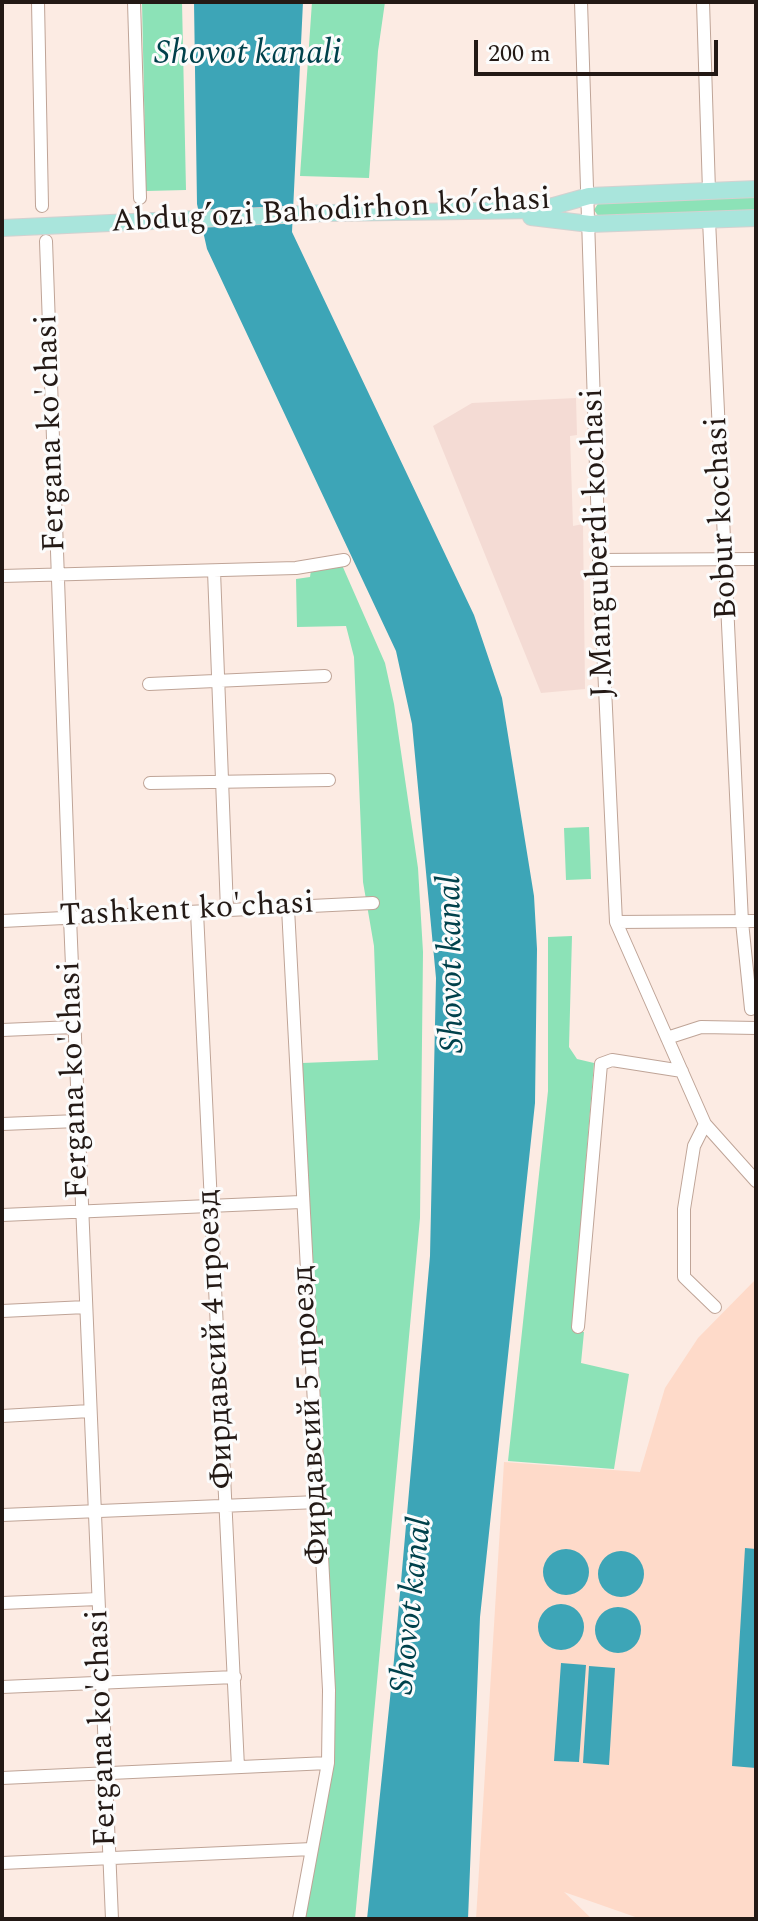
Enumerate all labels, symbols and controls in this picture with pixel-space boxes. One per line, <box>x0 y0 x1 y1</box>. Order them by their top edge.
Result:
scale bar <box>478 24 722 74</box>
water label: Shovot kanali <box>154 36 342 76</box>
text: 200 m <box>488 36 551 72</box>
street label: Abdug’ozi Bahodirhon ko’chasi <box>110 182 552 244</box>
street label: Fergana ko'chasi <box>30 314 76 552</box>
street label: J.Manguberdi kochasi <box>575 388 625 698</box>
street label: Bobur kochasi <box>700 416 748 620</box>
water label: Shovot kanal <box>432 875 476 1053</box>
street label: Tashkent ko'chasi <box>59 886 315 938</box>
street label: Fergana ko'chasi <box>53 961 99 1199</box>
street label: Фирдавсий 4 проезд <box>191 1188 245 1490</box>
street label: Фирдавсий 5 проезд <box>286 1264 340 1566</box>
water label: Shovot kanal <box>384 1516 444 1696</box>
street label: Fergana ko'chasi <box>81 1609 127 1847</box>

